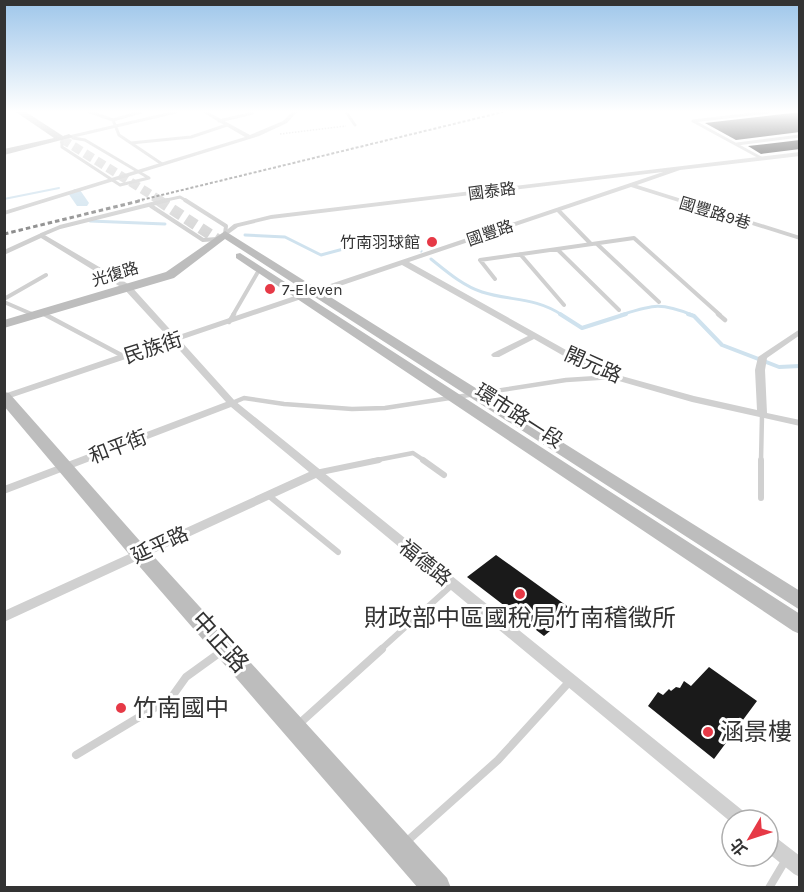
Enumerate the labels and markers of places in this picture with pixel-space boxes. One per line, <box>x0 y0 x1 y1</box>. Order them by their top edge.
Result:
place label: 竹南羽球館 <box>340 233 420 252</box>
marker: 竹南羽球館 <box>425 235 439 249</box>
place label: 7-Eleven <box>282 280 343 299</box>
marker: 7-Eleven <box>263 282 277 296</box>
marker: 財政部中區國稅局竹南稽徵所 <box>513 587 527 601</box>
place label: 財政部中區國稅局竹南稽徵所 <box>364 604 676 632</box>
place label: 竹南國中 <box>133 694 229 722</box>
marker: 竹南國中 <box>114 701 128 715</box>
place label: 涵景樓 <box>720 718 792 746</box>
marker: 涵景樓 <box>701 725 715 739</box>

